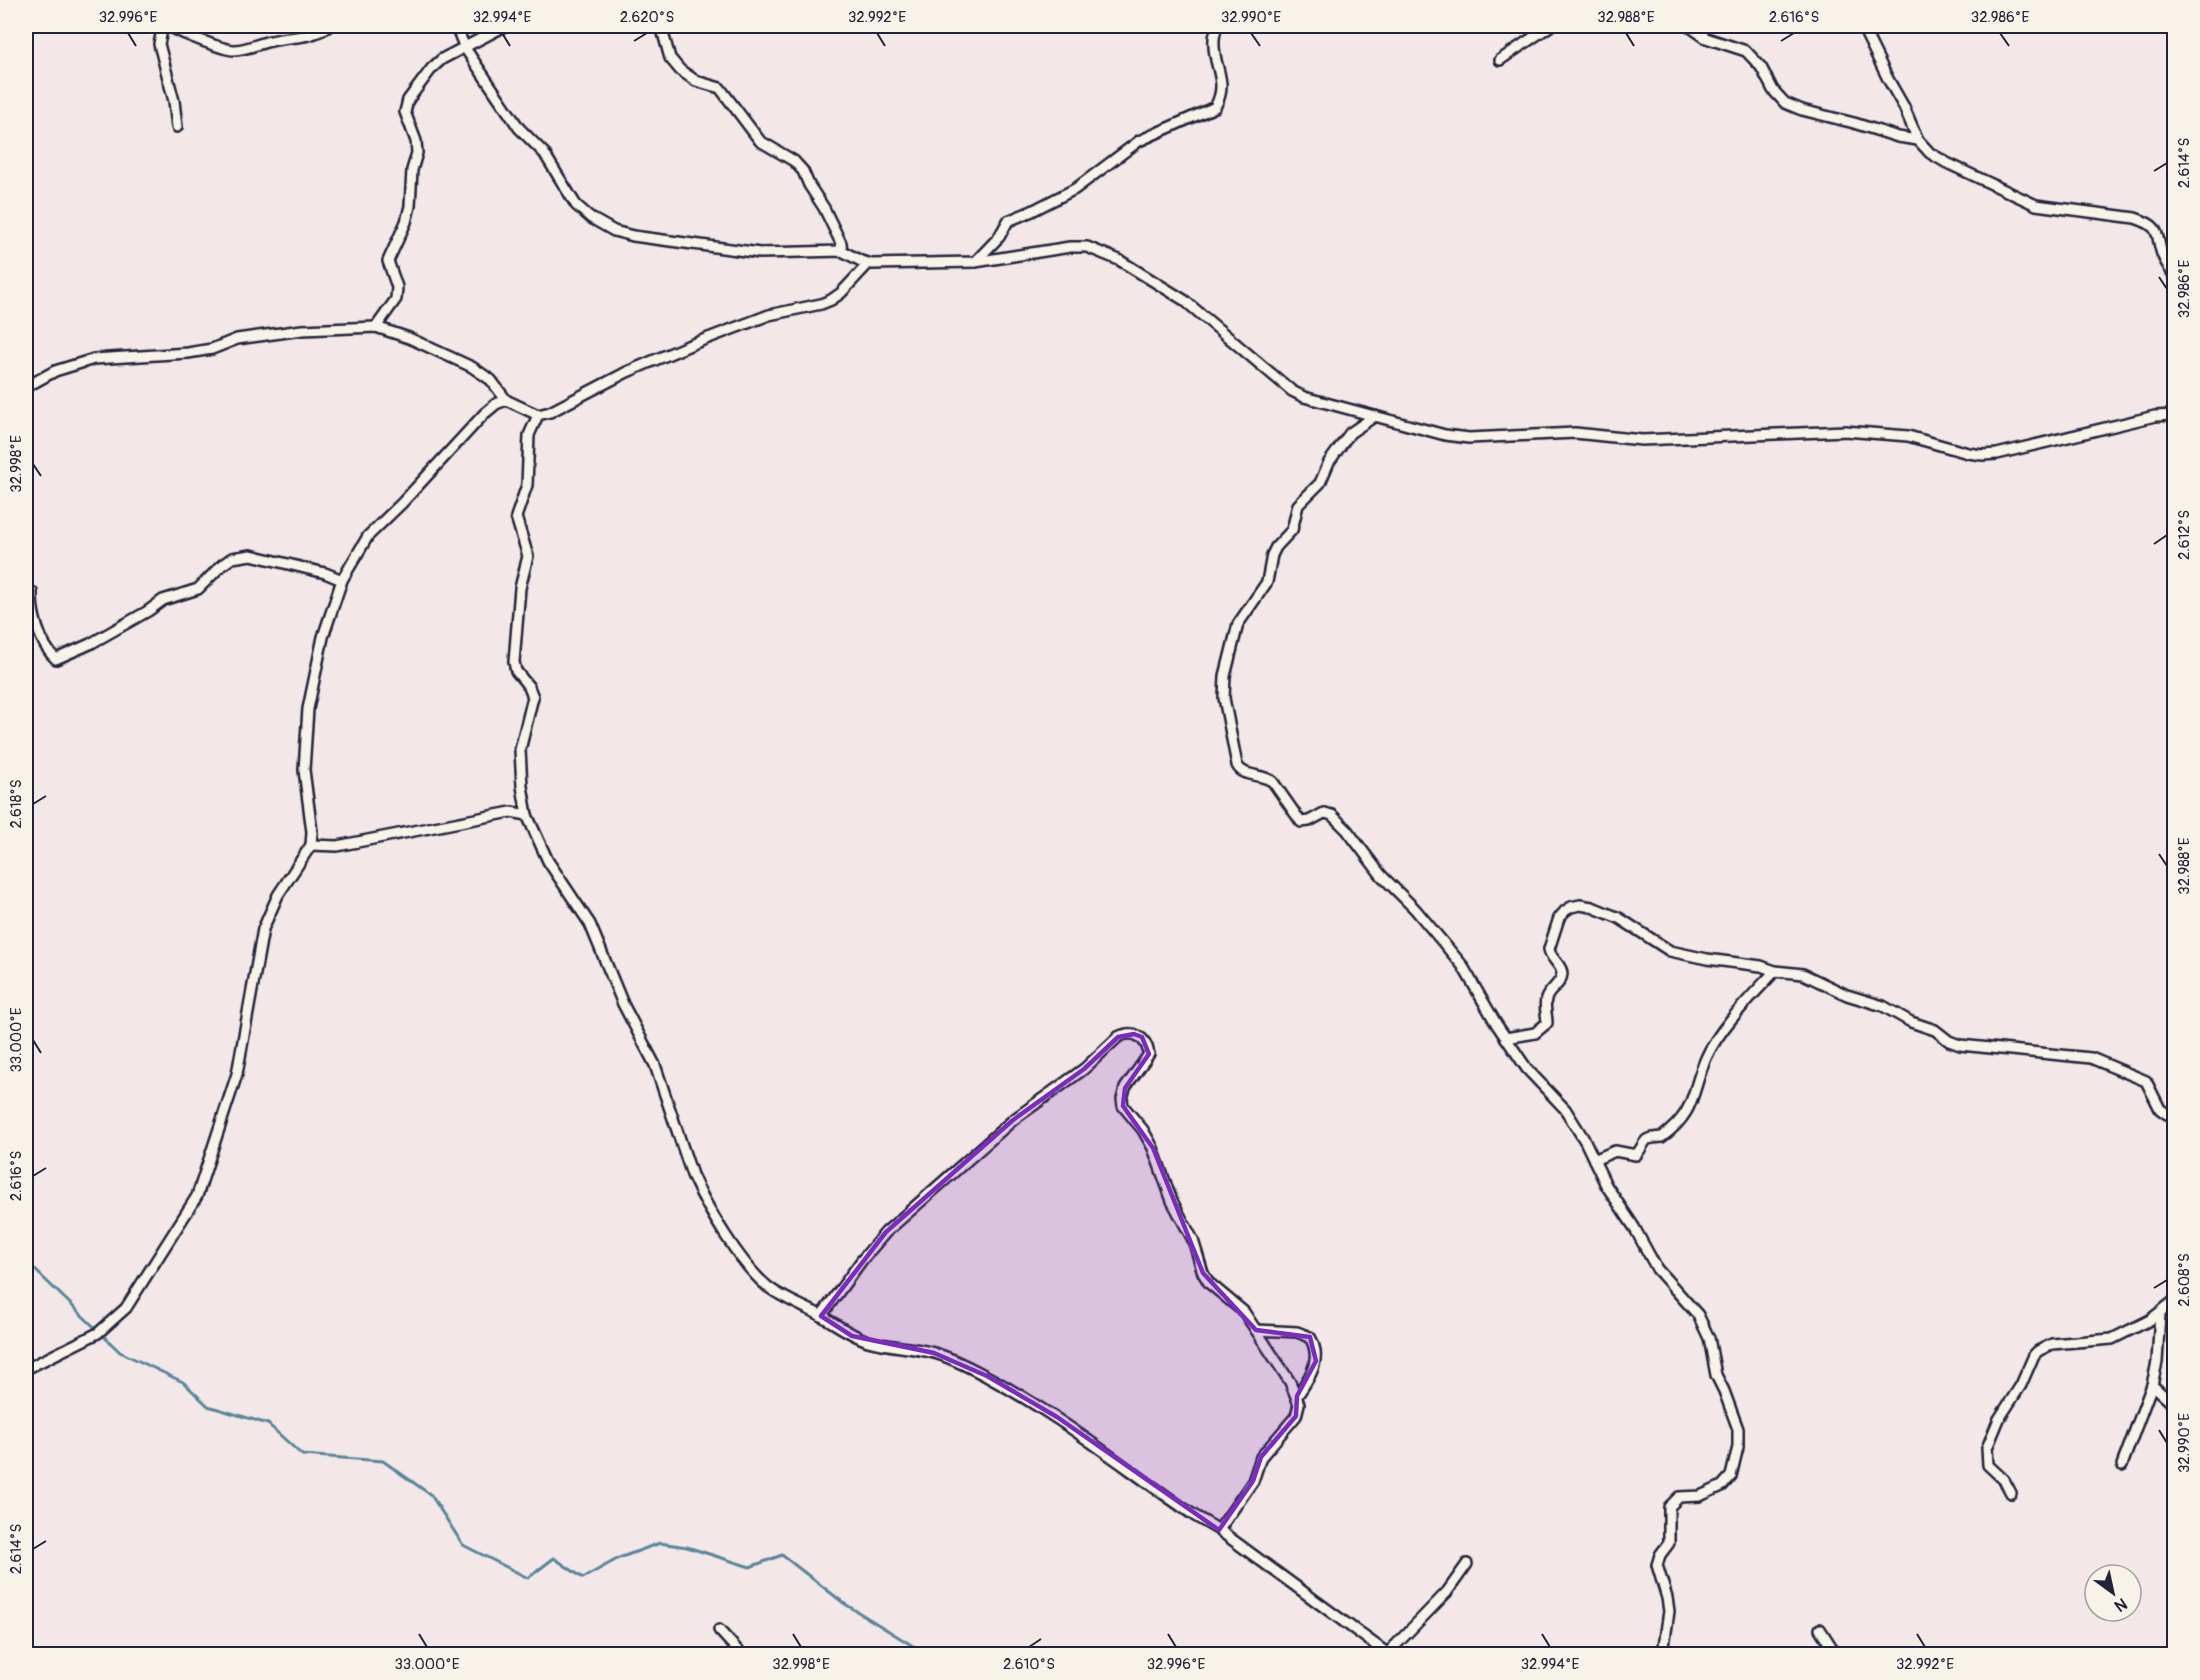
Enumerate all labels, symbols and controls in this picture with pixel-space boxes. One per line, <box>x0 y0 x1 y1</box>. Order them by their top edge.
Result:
text: 32.996°E <box>99 8 157 27</box>
text: 32.994°E <box>473 8 531 27</box>
text: 2.620°S <box>620 8 674 27</box>
text: 32.992°E <box>848 8 906 27</box>
text: 32.990°E <box>1221 8 1281 27</box>
text: 32.988°E <box>1597 8 1655 27</box>
text: 2.616°S <box>1769 8 1819 27</box>
text: 32.986°E <box>1971 8 2029 27</box>
text: 2.614°S <box>2175 138 2194 188</box>
text: 32.986°E <box>2175 260 2194 318</box>
text: 32.998°E <box>7 435 26 493</box>
text: 2.612°S <box>2175 510 2194 560</box>
text: 2.618°S <box>7 779 26 829</box>
text: 32.988°E <box>2175 837 2194 895</box>
text: 33.000°E <box>7 1007 26 1073</box>
text: 2.616°S <box>7 1151 26 1201</box>
text: 2.608°S <box>2175 1253 2194 1307</box>
text: 32.990°E <box>2175 1413 2194 1473</box>
text: 2.614°S <box>7 1524 26 1574</box>
north arrow <box>2083 1563 2143 1623</box>
text: N <box>2110 1593 2131 1616</box>
text: 33.000°E <box>394 1655 460 1674</box>
text: 32.998°E <box>772 1655 830 1674</box>
text: 2.610°S <box>1003 1655 1055 1674</box>
text: 32.996°E <box>1147 1655 1205 1674</box>
text: 32.994°E <box>1521 1655 1579 1674</box>
text: 32.992°E <box>1896 1655 1954 1674</box>

